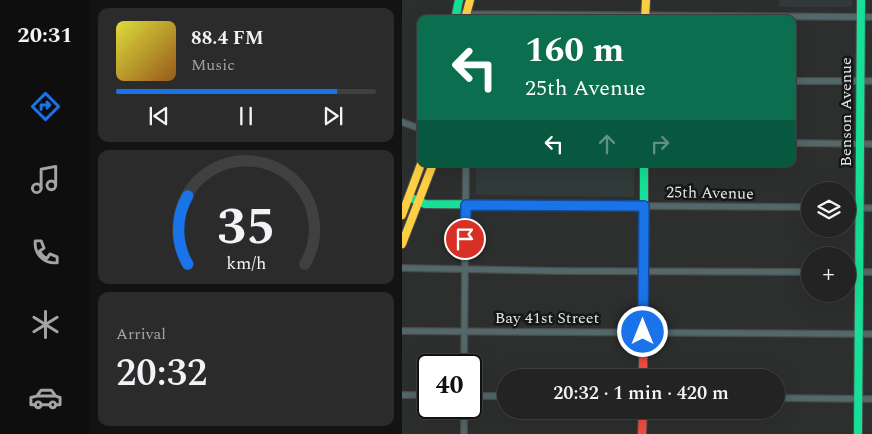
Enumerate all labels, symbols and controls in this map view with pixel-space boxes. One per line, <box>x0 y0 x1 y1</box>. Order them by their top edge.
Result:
text: 20:31 <box>17 19 73 52</box>
text: 88.4 FM <box>191 24 264 53</box>
text: 160 m <box>525 24 624 77</box>
icon: left <box>442 35 507 100</box>
text: Music <box>191 53 235 77</box>
street label: Benson Avenue <box>834 57 858 167</box>
text: 25th Avenue <box>525 72 646 105</box>
icon: directions <box>28 89 63 124</box>
icon: previous <box>145 102 173 130</box>
icon: pause <box>232 102 260 130</box>
icon: next <box>319 102 347 130</box>
icon: left <box>540 130 568 158</box>
icon: ahead <box>593 130 621 158</box>
icon: right <box>646 130 674 158</box>
icon: music <box>28 162 63 197</box>
street label: 25th Avenue <box>666 180 754 206</box>
map controls <box>801 182 856 302</box>
button: layers <box>801 182 856 237</box>
text: 35 <box>217 188 275 267</box>
pin <box>444 218 486 260</box>
icon: arrive <box>451 225 479 253</box>
icon: phone <box>28 235 63 270</box>
button: + <box>801 247 856 302</box>
text: km/h <box>226 250 266 277</box>
position arrow <box>616 305 668 357</box>
street label: Bay 41st Street <box>495 306 600 330</box>
icon: climate <box>28 307 63 342</box>
text: Arrival <box>116 322 166 346</box>
text: 20:32 <box>116 345 207 403</box>
speed limit sign: 40 <box>417 354 482 419</box>
text: 20:32 · 1 min · 420 m <box>553 379 729 408</box>
icon: car <box>28 380 63 415</box>

